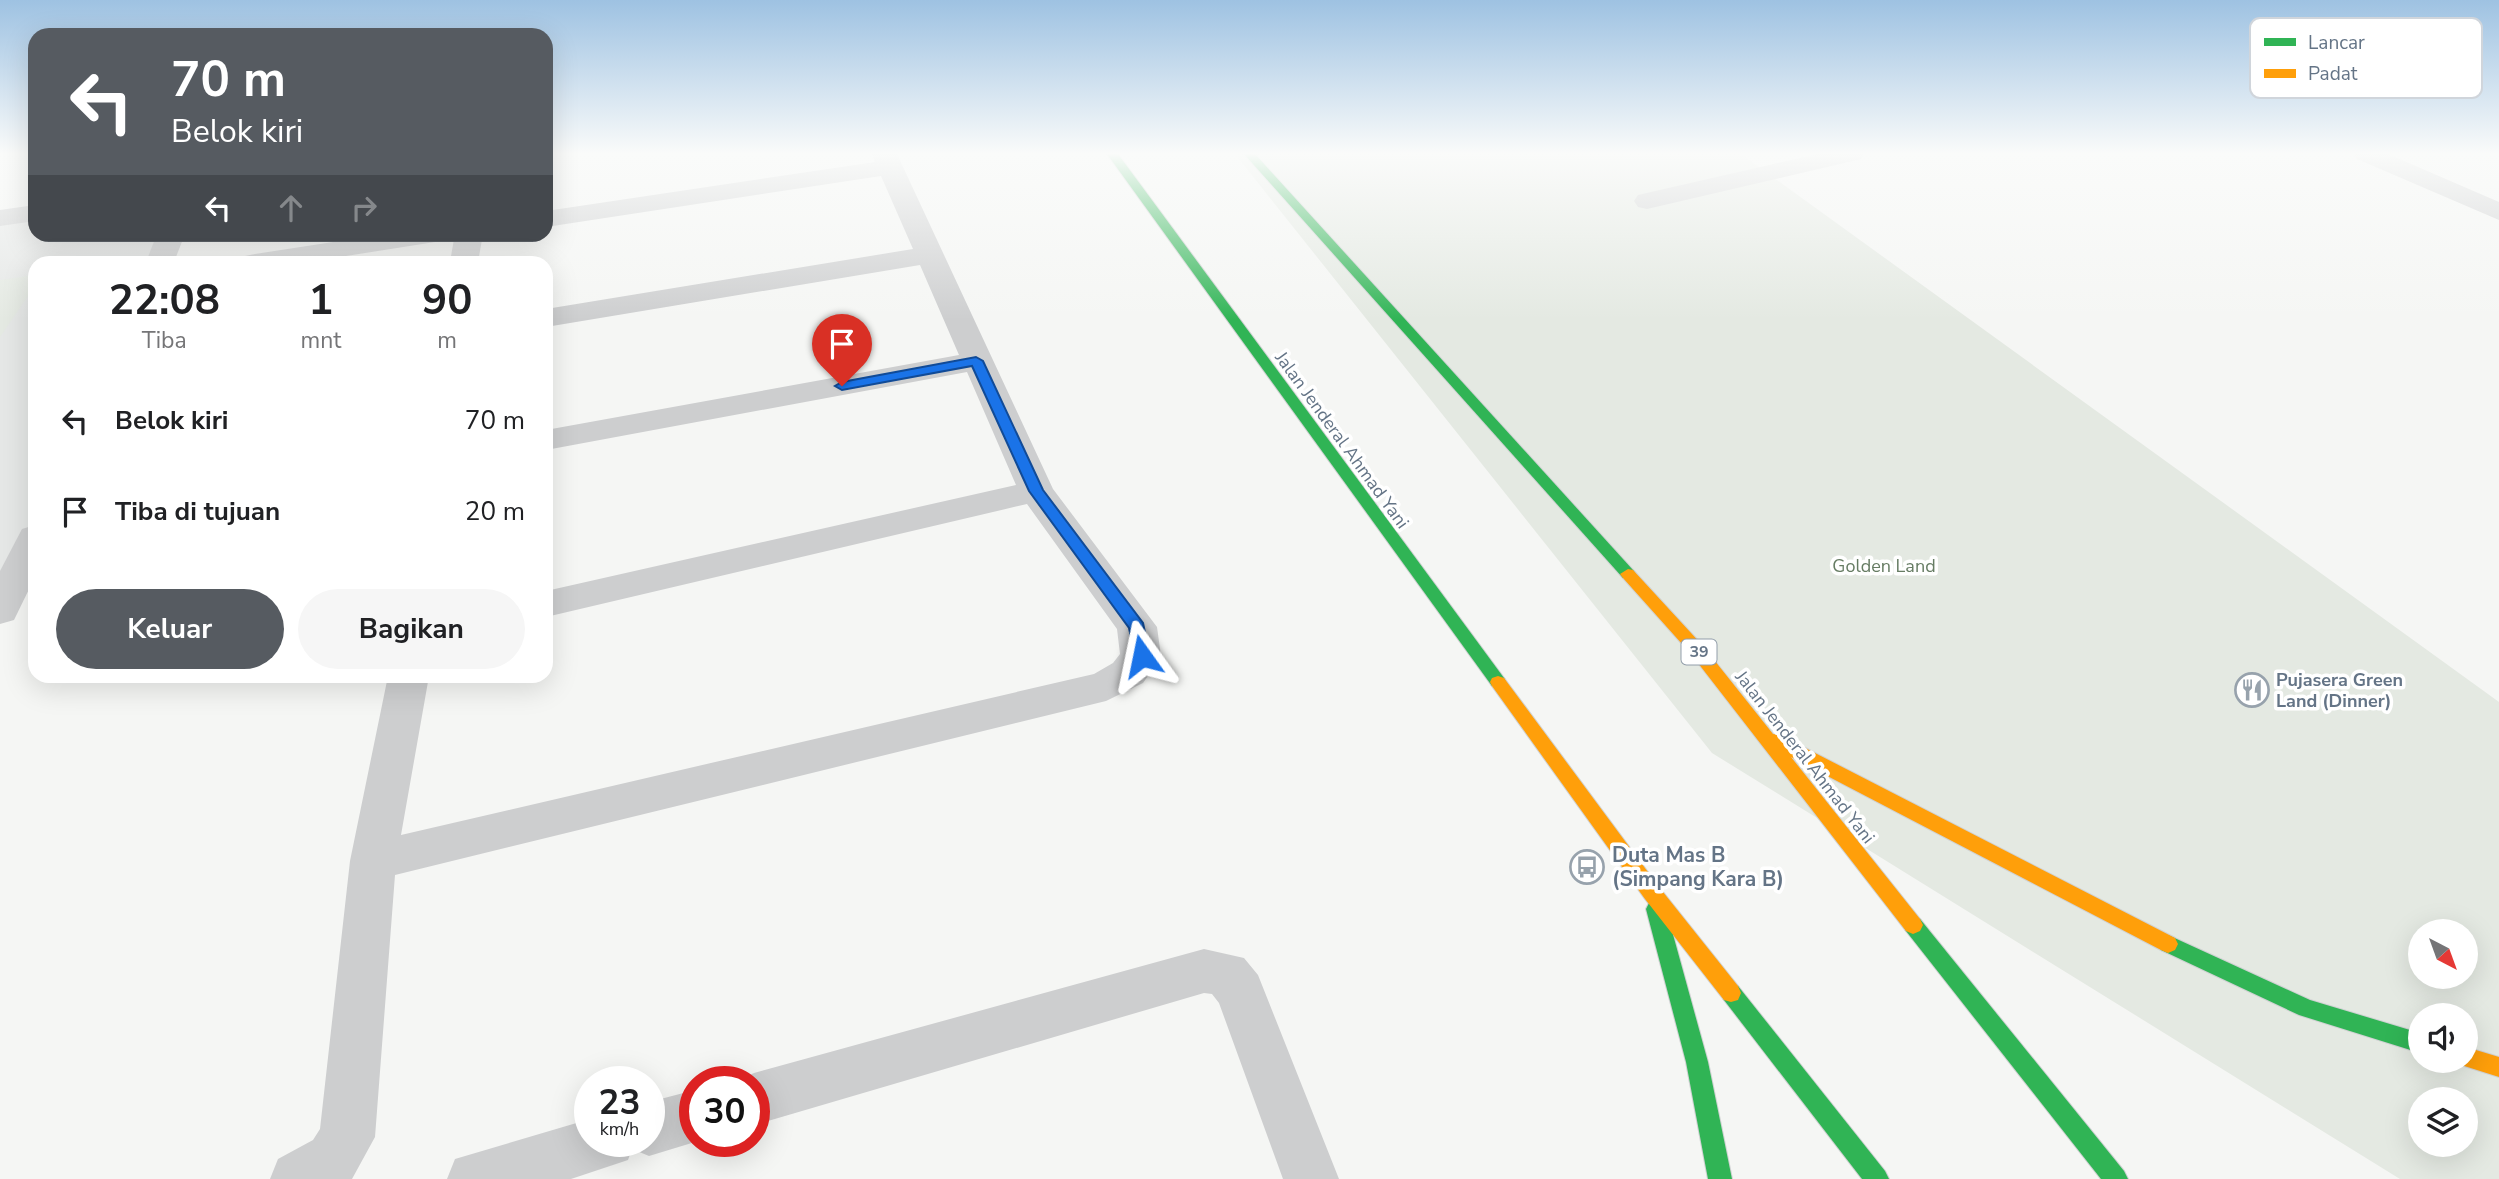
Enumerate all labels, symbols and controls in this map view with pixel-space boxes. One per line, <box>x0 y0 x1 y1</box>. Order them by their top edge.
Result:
legend <box>2250 18 2482 98</box>
text: Lancar <box>2308 30 2365 56</box>
text: 70 m <box>171 46 286 113</box>
icon: left <box>56 56 147 147</box>
text: Padat <box>2308 61 2358 87</box>
text: Belok kiri <box>171 110 303 153</box>
icon: left <box>199 189 237 227</box>
icon: ahead <box>272 189 310 227</box>
icon: right <box>345 189 383 227</box>
text: 22:08 <box>109 272 220 329</box>
text: 1 <box>308 272 334 329</box>
text: 90 <box>422 272 472 329</box>
pin <box>812 314 872 386</box>
text: Tiba <box>142 325 187 356</box>
text: mnt <box>301 325 341 356</box>
text: m <box>437 325 457 356</box>
icon: arrive <box>823 325 861 363</box>
street label: Jalan Jenderal Ahmad Yani <box>1269 346 1414 533</box>
icon: left <box>56 402 94 440</box>
text: Belok kiri <box>115 403 228 438</box>
text: 70 m <box>465 403 525 438</box>
icon: arrive <box>56 493 94 531</box>
text: Tiba di tujuan <box>115 494 280 529</box>
text: 20 m <box>465 494 525 529</box>
park label: Golden Land <box>1832 554 1936 578</box>
button: Keluar <box>56 589 284 669</box>
button: Bagikan <box>298 589 525 669</box>
position arrow <box>1105 619 1179 693</box>
road number: 39 <box>1682 639 1716 664</box>
street label: Jalan Jenderal Ahmad Yani <box>1729 665 1880 848</box>
place label: Pujasera Green Land (Dinner) <box>2276 668 2403 713</box>
restaurant icon: Pujasera Green Land (Dinner) <box>2233 671 2271 709</box>
place label: Duta Mas B (Simpang Kara B) <box>1612 841 1784 893</box>
bus stop icon: Duta Mas B (Simpang Kara B) <box>1568 848 1606 886</box>
north arrow <box>2408 919 2478 989</box>
map controls <box>2408 919 2478 1157</box>
button: sound <box>2408 1003 2478 1073</box>
speed limit sign: 30 <box>679 1066 770 1157</box>
text: 23 <box>598 1079 641 1126</box>
button: layers <box>2408 1087 2478 1157</box>
text: km/h <box>600 1117 639 1141</box>

